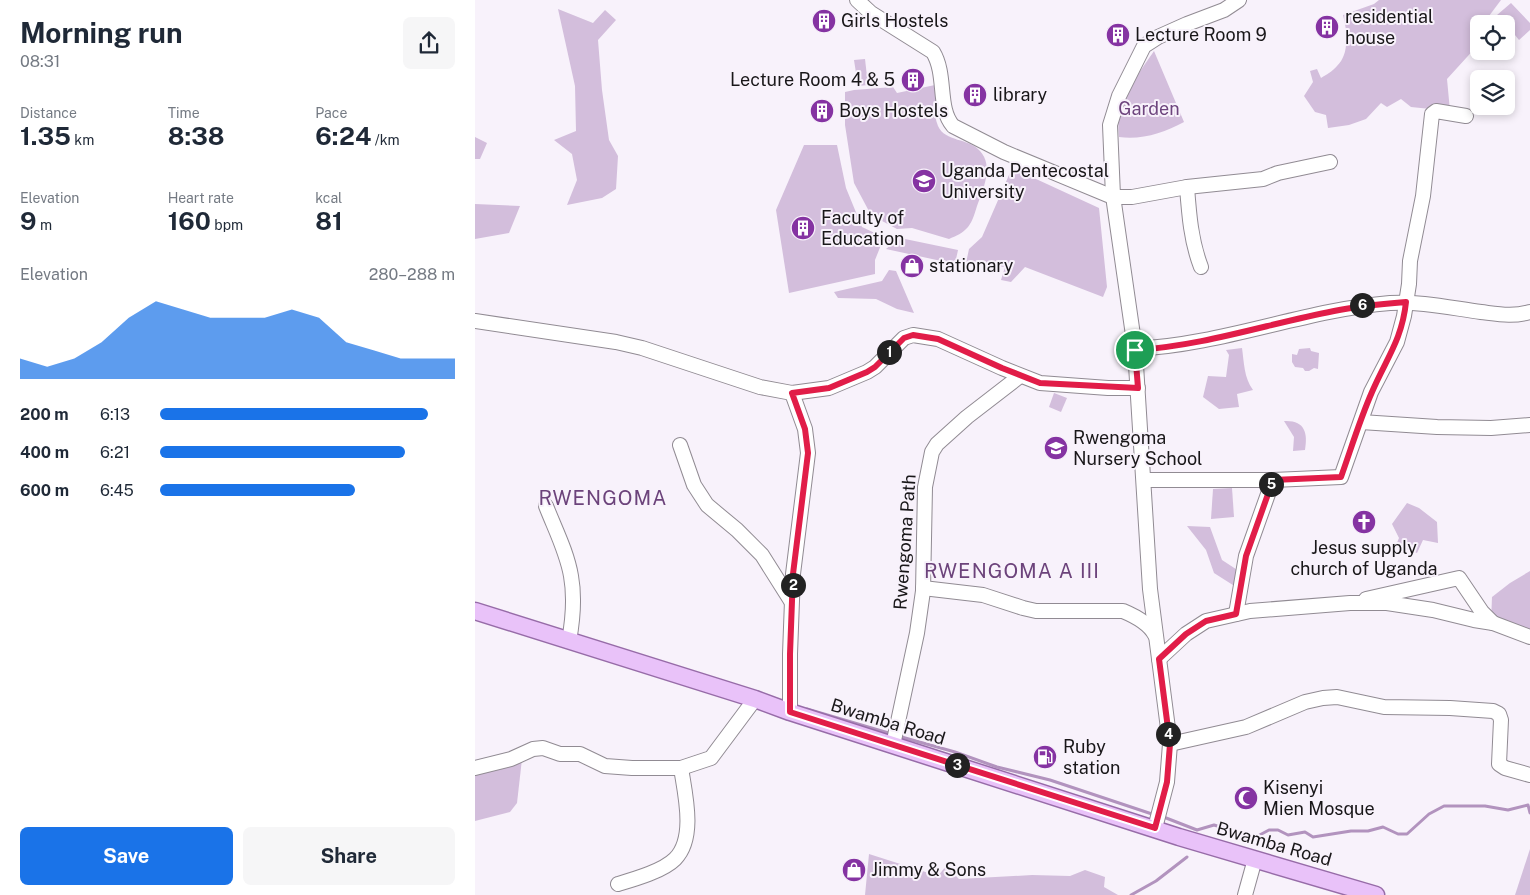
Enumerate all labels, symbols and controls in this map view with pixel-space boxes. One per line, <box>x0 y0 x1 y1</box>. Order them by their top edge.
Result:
place label: residential house <box>1345 6 1433 48</box>
building icon: Girls Hostels <box>811 8 837 34</box>
place label: Girls Hostels <box>841 10 948 31</box>
building icon: residential house <box>1314 14 1340 40</box>
map controls <box>1470 15 1515 115</box>
button: locate <box>1470 15 1515 60</box>
text: Morning run <box>20 16 183 49</box>
button: share <box>403 17 455 69</box>
building icon: Lecture Room 9 <box>1105 22 1131 48</box>
place label: Lecture Room 9 <box>1135 24 1267 45</box>
text: 08:31 <box>20 52 60 71</box>
building icon: Lecture Room 4 & 5 <box>900 67 926 93</box>
place label: Lecture Room 4 & 5 <box>730 69 895 90</box>
button: layers <box>1470 70 1515 115</box>
building icon: library <box>962 82 988 108</box>
place label: library <box>993 84 1048 105</box>
building icon: Boys Hostels <box>809 98 835 124</box>
park label: Garden <box>1118 98 1180 119</box>
place label: Boys Hostels <box>839 100 948 121</box>
text: Distance <box>20 105 77 121</box>
text: Time <box>168 105 200 121</box>
text: Pace <box>315 105 347 121</box>
text: 1.35 <box>20 121 71 151</box>
text: 8:38 <box>168 121 225 151</box>
text: 6:24 <box>315 121 371 151</box>
text: km <box>71 132 94 148</box>
text: /km <box>371 132 400 148</box>
place label: Uganda Pentecostal University <box>941 160 1109 202</box>
school or university icon: Uganda Pentecostal University <box>911 168 937 194</box>
text: Elevation <box>20 190 79 206</box>
text: Heart rate <box>168 190 234 206</box>
text: kcal <box>315 190 342 206</box>
text: 9 <box>20 206 36 236</box>
text: 160 <box>168 206 211 236</box>
text: 81 <box>315 206 343 236</box>
place label: Faculty of Education <box>821 207 905 249</box>
building icon: Faculty of Education <box>790 215 816 241</box>
text: m <box>36 217 52 233</box>
text: bpm <box>211 217 243 233</box>
shop icon: stationary <box>899 253 925 279</box>
place label: stationary <box>929 255 1014 276</box>
text: Elevation <box>20 265 88 284</box>
text: 280–288 m <box>369 265 455 284</box>
pin: 6 <box>1349 292 1375 318</box>
text: 6 <box>1358 297 1367 313</box>
pin <box>1114 329 1156 371</box>
icon: arrive <box>1121 336 1149 364</box>
pin: 1 <box>877 340 901 364</box>
text: 1 <box>887 344 893 360</box>
text: 200 m <box>20 405 69 424</box>
text: 6:13 <box>100 405 130 424</box>
place label: Rwengoma Nursery School <box>1073 427 1203 469</box>
school or university icon: Rwengoma Nursery School <box>1043 435 1069 461</box>
text: 400 m <box>20 443 69 462</box>
text: 6:21 <box>100 443 130 462</box>
pin: 5 <box>1259 472 1283 496</box>
street label: Rwengoma Path <box>889 473 920 610</box>
text: 5 <box>1267 476 1276 492</box>
text: 600 m <box>20 481 69 500</box>
text: 6:45 <box>100 481 134 500</box>
district label: RWENGOMA <box>539 486 667 510</box>
church icon: Jesus supply church of Uganda <box>1351 509 1377 535</box>
place label: Jesus supply church of Uganda <box>1290 537 1438 579</box>
district label: RWENGOMA A III <box>924 559 1100 583</box>
pin: 2 <box>781 572 805 598</box>
text: 2 <box>789 577 798 593</box>
street label: Bwamba Road <box>828 694 948 749</box>
pin: 4 <box>1155 722 1181 746</box>
text: 4 <box>1164 726 1173 742</box>
place label: Ruby station <box>1063 736 1120 778</box>
fuel station icon: Ruby station <box>1032 744 1058 770</box>
pin: 3 <box>945 752 969 778</box>
text: 3 <box>953 757 962 773</box>
place label: Kisenyi Mien Mosque <box>1263 777 1375 819</box>
mosque icon: Kisenyi Mien Mosque <box>1233 785 1259 811</box>
street label: Bwamba Road <box>1214 817 1334 870</box>
button: Save <box>20 827 233 885</box>
button: Share <box>243 827 455 885</box>
shop icon: Jimmy & Sons <box>841 857 867 883</box>
place label: Jimmy & Sons <box>871 859 986 880</box>

